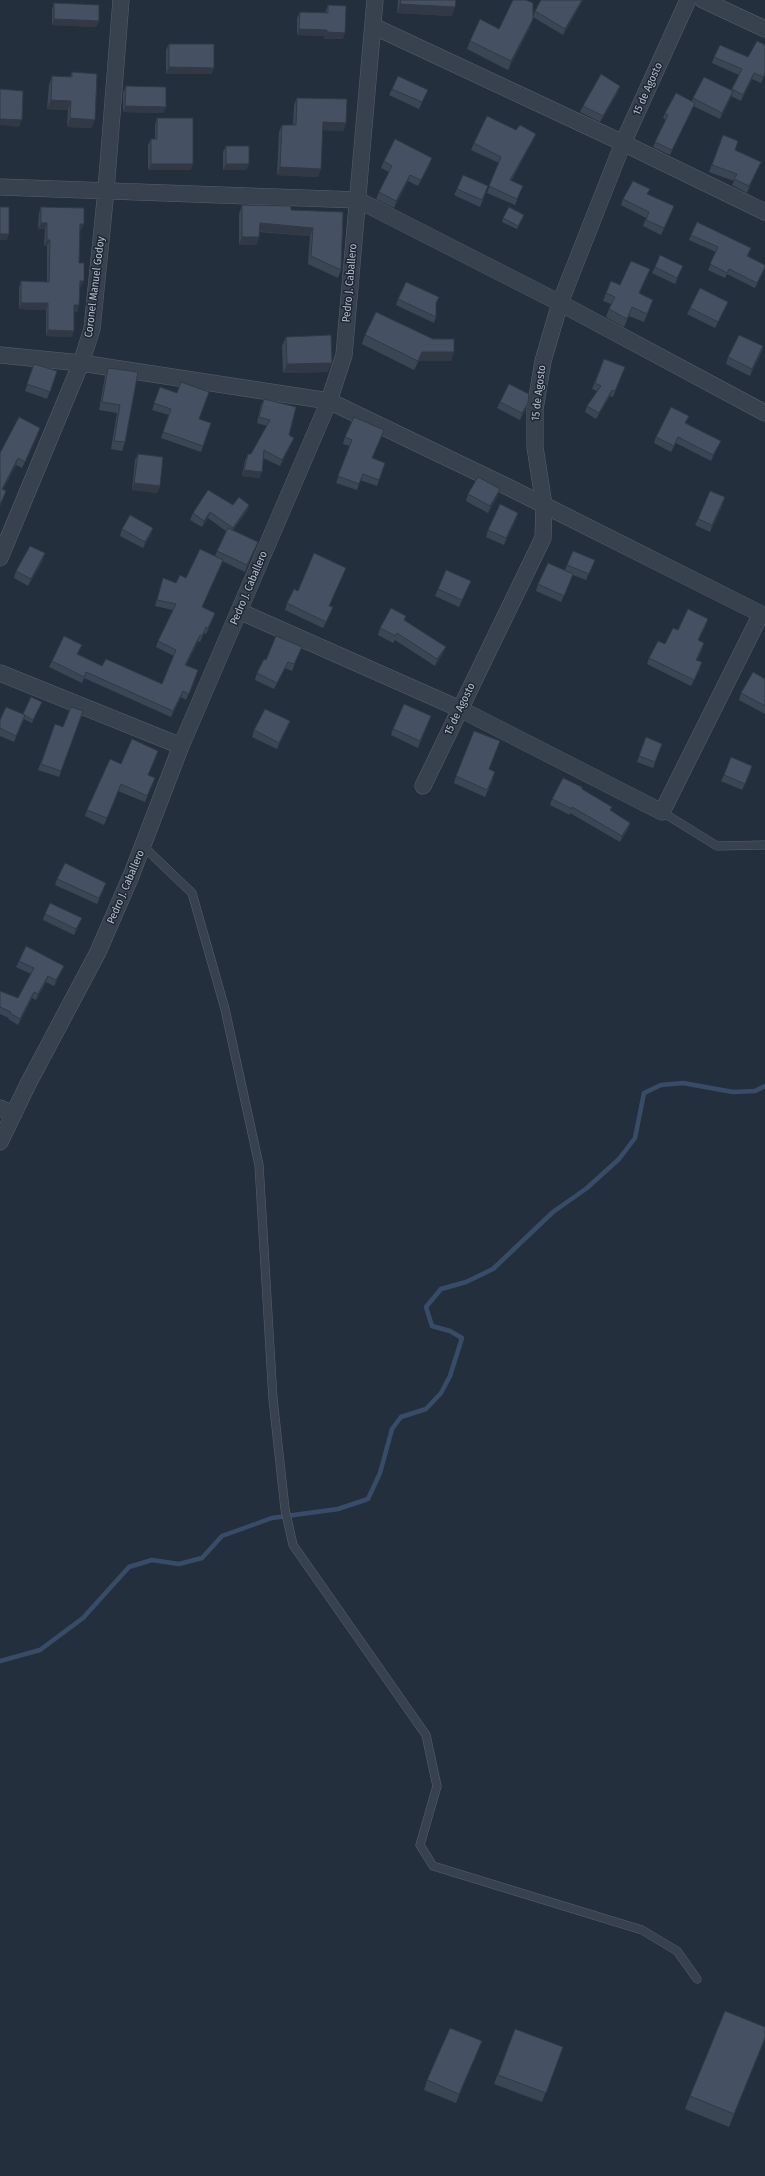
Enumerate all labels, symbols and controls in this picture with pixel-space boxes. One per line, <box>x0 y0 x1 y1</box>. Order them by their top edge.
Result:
street label: 15 de Agosto <box>631 61 665 117</box>
street label: Coronel Manuel Godoy <box>82 236 108 338</box>
street label: Pedro J. Caballero <box>340 243 360 323</box>
street label: 15 de Agosto <box>529 364 549 422</box>
street label: Pedro J. Caballero <box>227 549 271 627</box>
street label: 15 de Agosto <box>442 681 478 737</box>
street label: Pedro J. Caballero <box>104 848 148 926</box>

